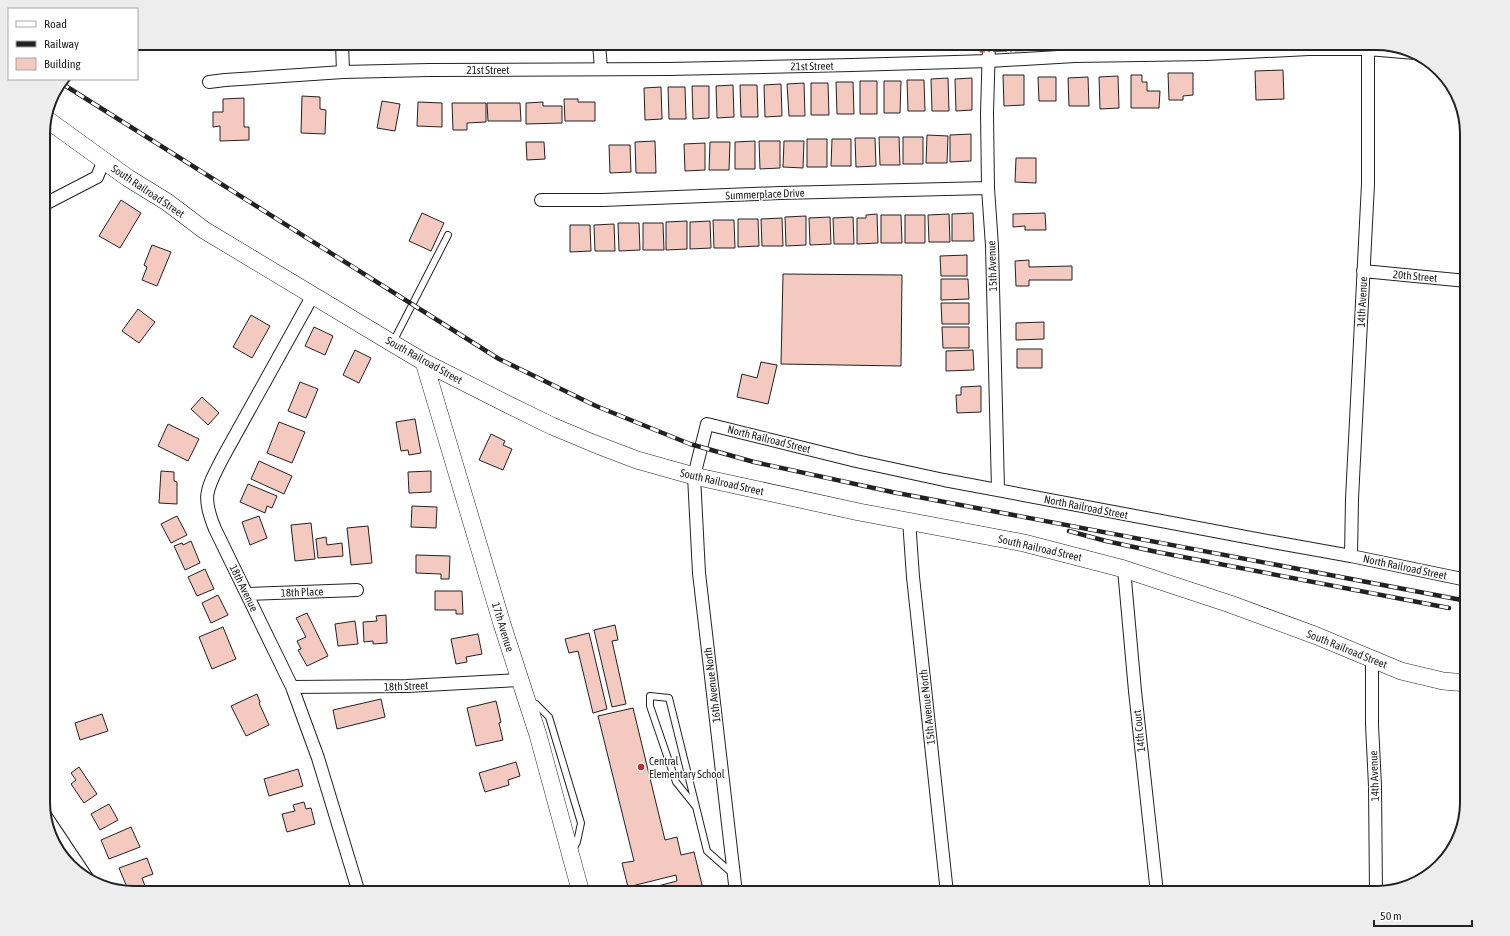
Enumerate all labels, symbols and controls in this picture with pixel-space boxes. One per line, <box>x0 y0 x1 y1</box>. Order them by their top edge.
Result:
legend <box>8 8 138 80</box>
text: Road <box>44 17 67 31</box>
text: Railway <box>44 37 79 51</box>
text: Building <box>44 57 82 71</box>
street label: 21st Street <box>790 60 834 72</box>
street label: 21st Street <box>466 64 510 76</box>
street label: South Railroad Street <box>109 162 187 220</box>
street label: Summerplace Drive <box>725 187 805 201</box>
street label: 15th Avenue <box>985 240 999 292</box>
street label: 20th Street <box>1392 268 1438 284</box>
street label: 14th Avenue <box>1355 276 1369 328</box>
street label: South Railroad Street <box>384 334 464 386</box>
street label: North Railroad Street <box>726 423 812 455</box>
street label: South Railroad Street <box>679 467 765 497</box>
street label: North Railroad Street <box>1043 493 1129 521</box>
street label: South Railroad Street <box>997 533 1083 563</box>
street label: North Railroad Street <box>1362 552 1448 582</box>
street label: 18th Avenue <box>227 563 261 613</box>
street label: 18th Place <box>280 585 324 599</box>
street label: 17th Avenue <box>490 601 516 653</box>
street label: South Railroad Street <box>1305 627 1389 671</box>
street label: 16th Avenue North <box>701 647 723 723</box>
street label: 15th Avenue North <box>917 669 937 745</box>
street label: 18th Street <box>384 679 428 693</box>
street label: 14th Court <box>1131 709 1147 753</box>
street label: 14th Avenue <box>1367 750 1381 802</box>
place label: Central Elementary School <box>649 755 725 780</box>
marker: Central Elementary School <box>636 762 646 772</box>
scale bar <box>1374 902 1472 928</box>
text: 50 m <box>1380 909 1402 923</box>

